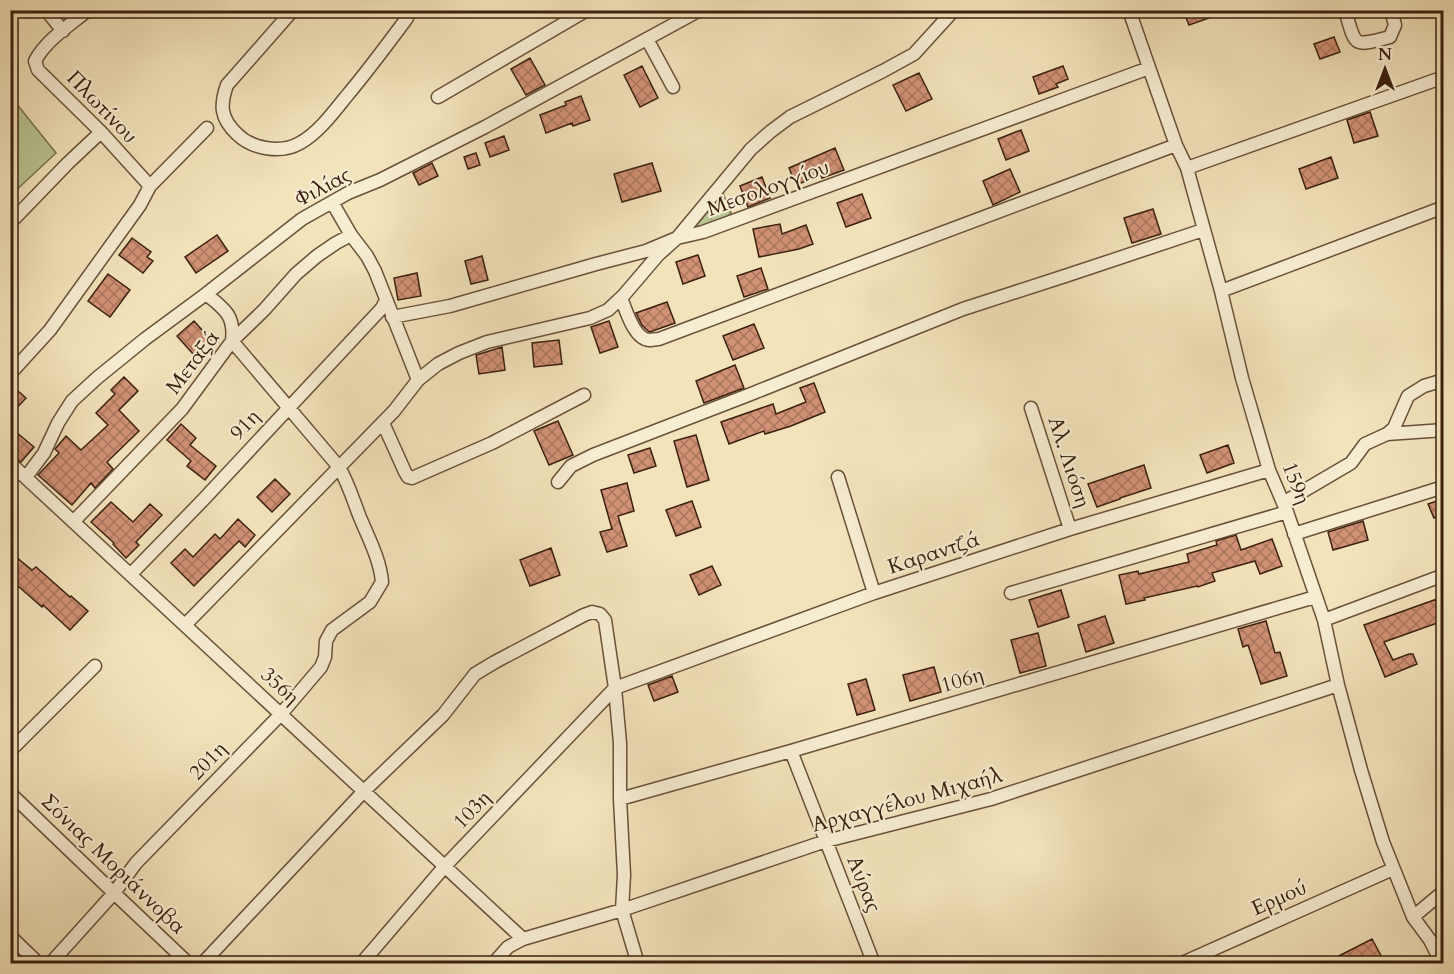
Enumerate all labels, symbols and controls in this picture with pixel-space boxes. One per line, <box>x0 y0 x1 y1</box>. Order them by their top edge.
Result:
north arrow <box>1355 39 1415 99</box>
text: N <box>1378 44 1392 66</box>
street label: Πλωτίνου <box>60 64 144 150</box>
street label: Μεσολογγίου <box>703 152 833 224</box>
street label: Φιλίας <box>290 160 356 214</box>
street label: Μεταξά <box>159 324 227 400</box>
street label: 91η <box>223 403 267 447</box>
street label: Αλ. Λιόση <box>1041 413 1097 511</box>
street label: 159η <box>1275 458 1317 508</box>
street label: Καραντζά <box>884 524 984 582</box>
street label: 106η <box>937 660 987 700</box>
street label: 356η <box>254 661 306 711</box>
street label: 201η <box>183 735 233 787</box>
street label: Αρχαγγέλου Μιχαήλ <box>809 760 1006 839</box>
street label: 103η <box>447 784 497 836</box>
street label: Σόνιας Μοριάννοβα <box>34 787 192 941</box>
street label: Αύρας <box>840 851 888 917</box>
street label: Ερμού <box>1247 873 1311 923</box>

